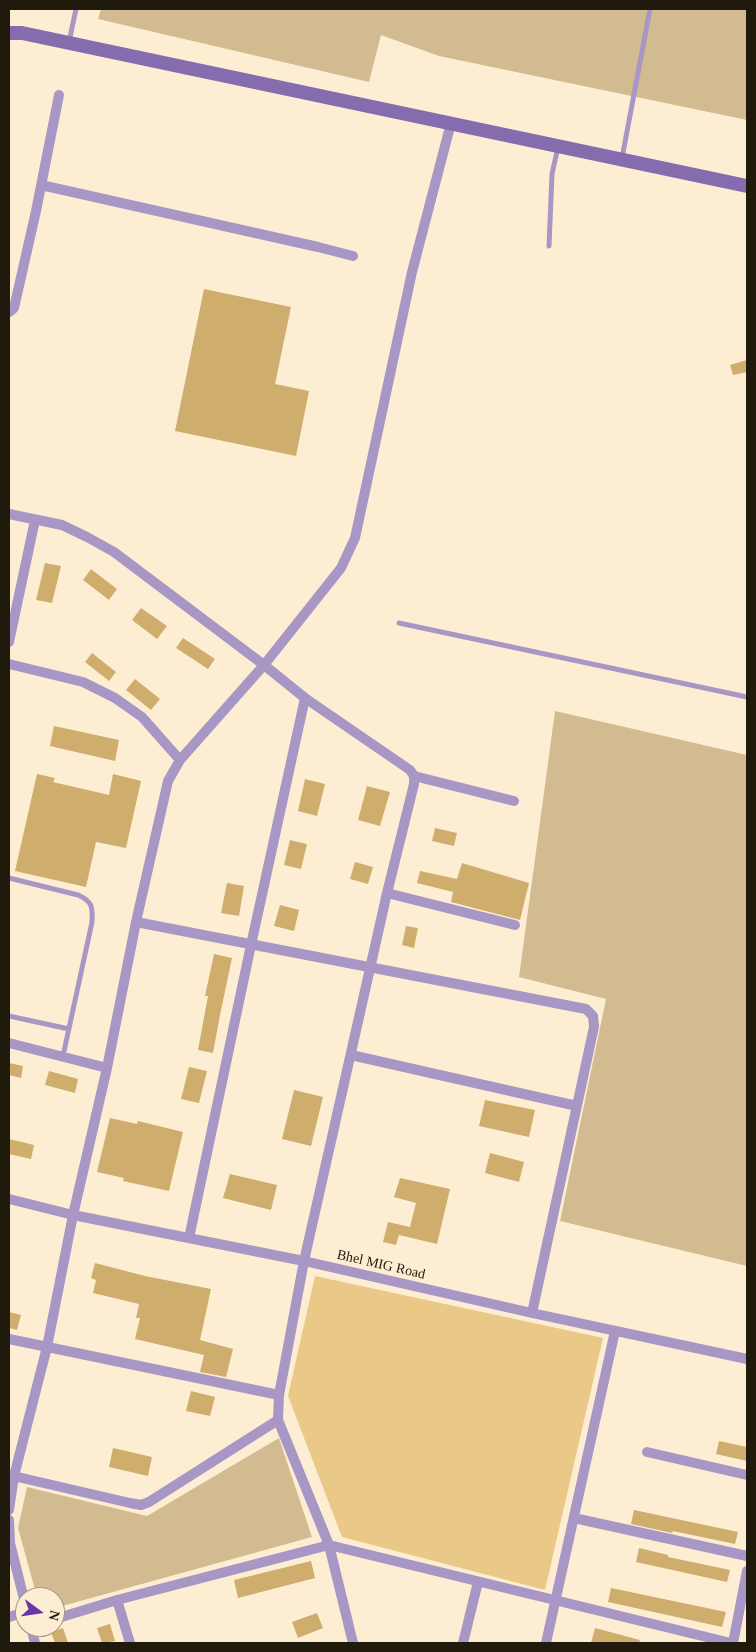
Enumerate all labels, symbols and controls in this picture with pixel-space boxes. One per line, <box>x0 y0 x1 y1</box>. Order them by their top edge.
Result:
street label: Bhel MIG Road <box>335 1247 427 1283</box>
north arrow <box>15 1587 65 1637</box>
text: N <box>46 1609 63 1622</box>

